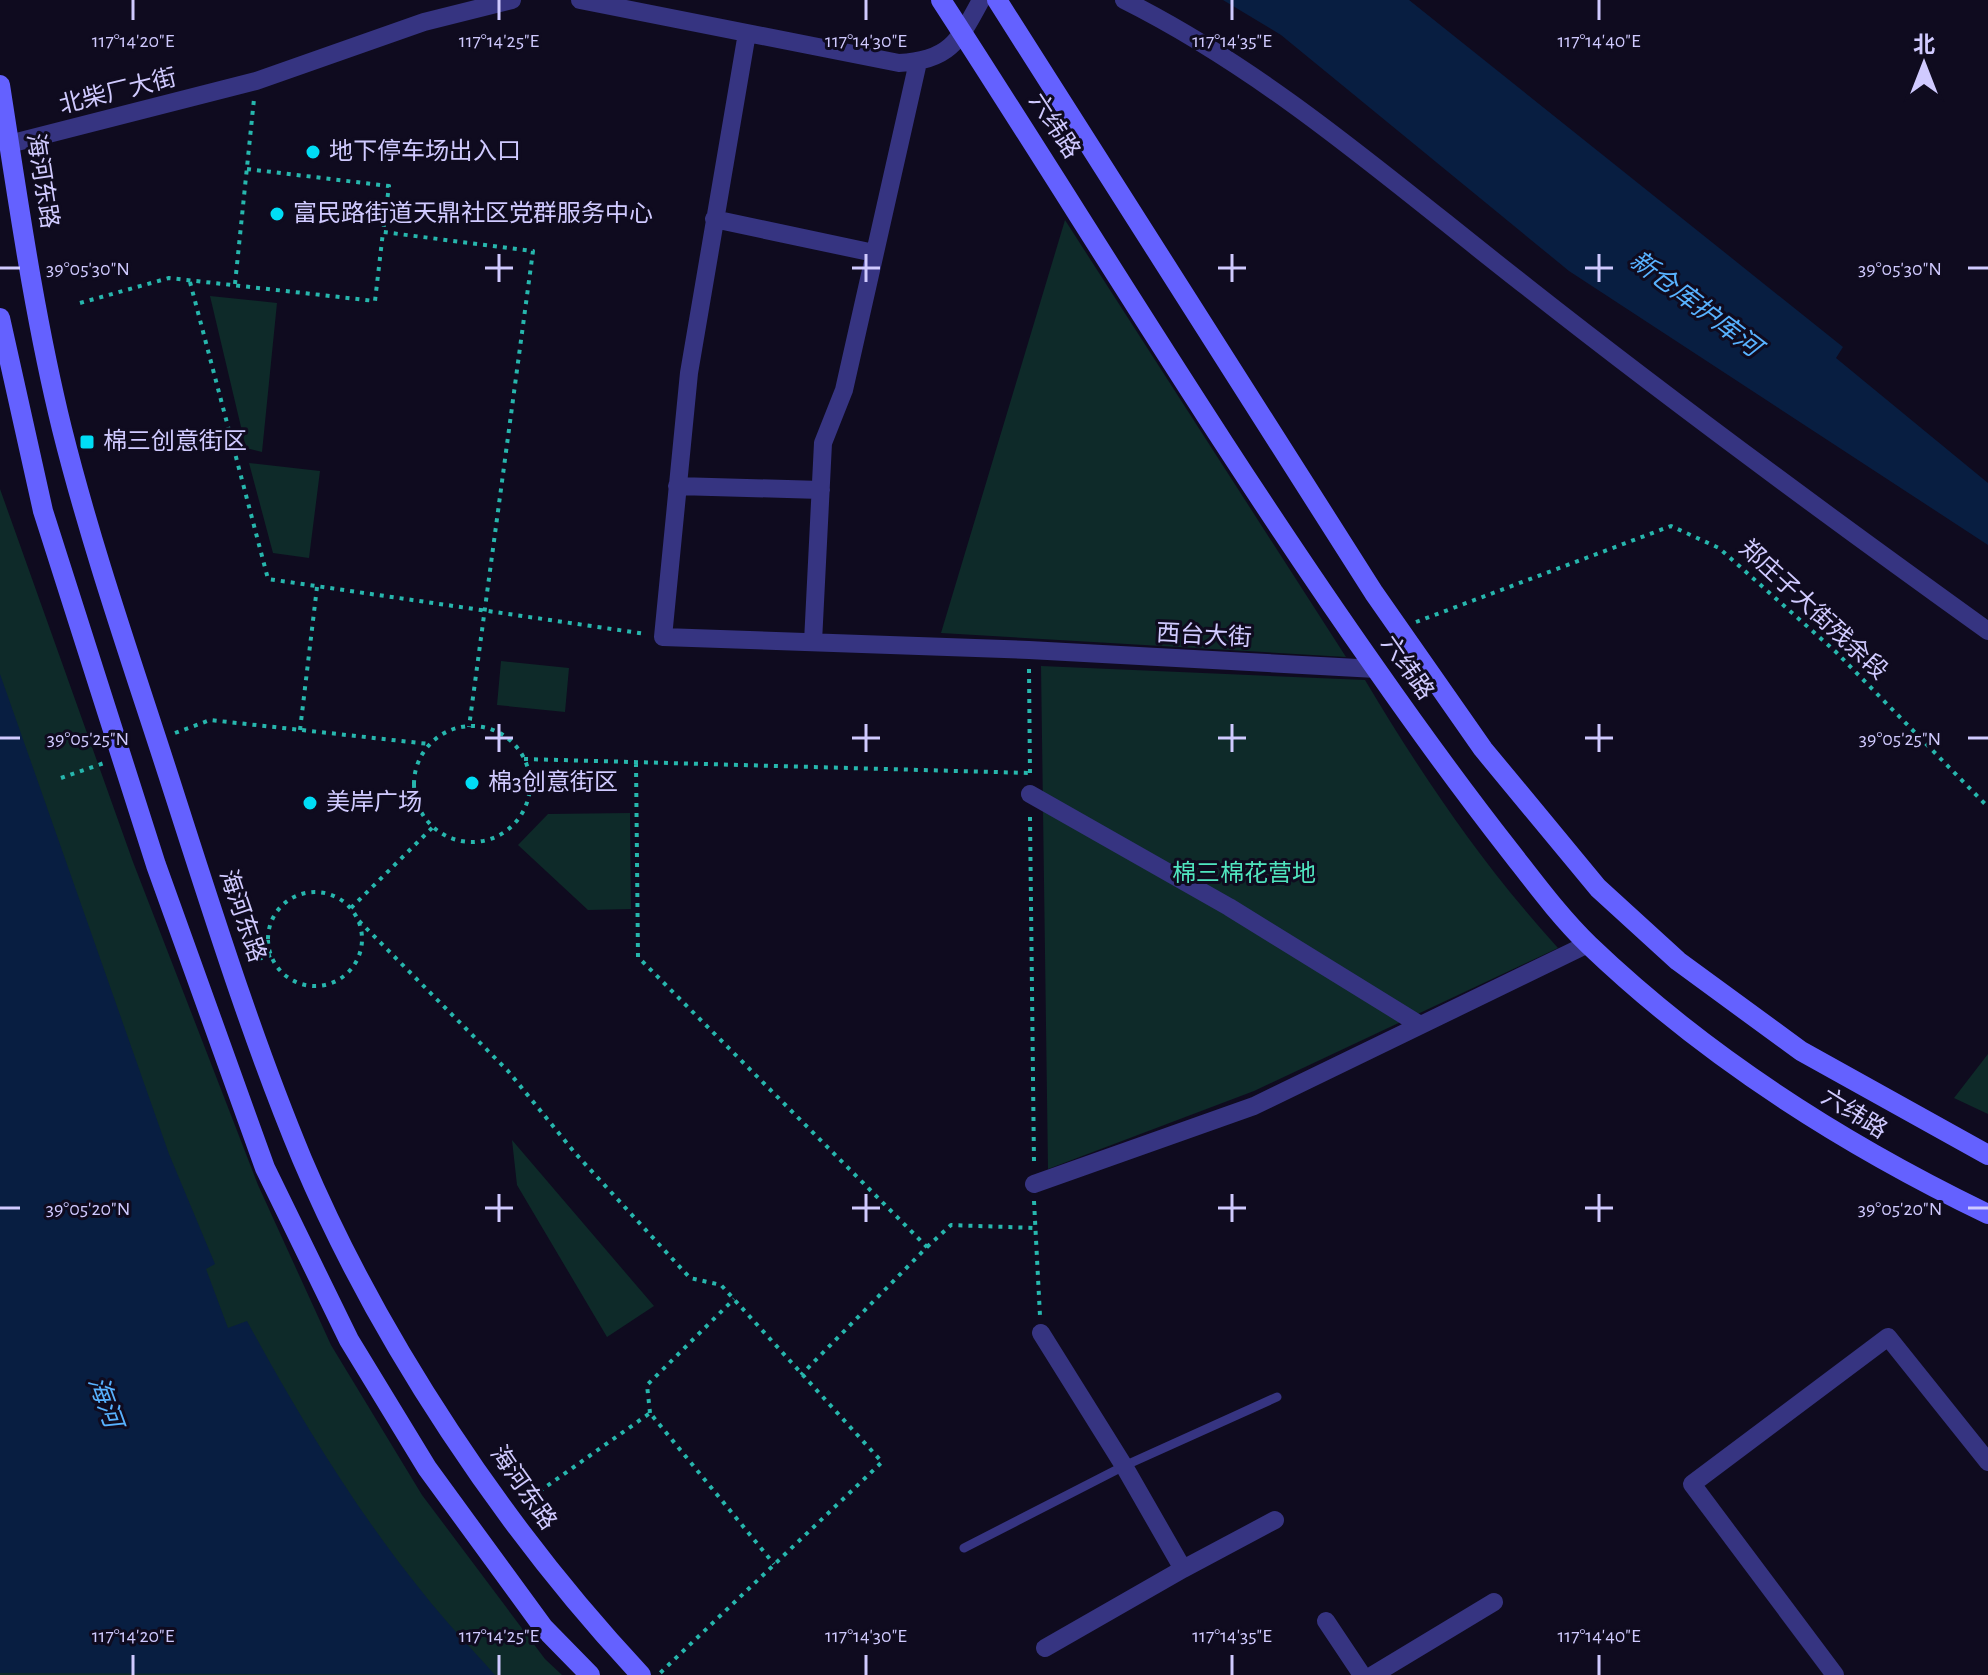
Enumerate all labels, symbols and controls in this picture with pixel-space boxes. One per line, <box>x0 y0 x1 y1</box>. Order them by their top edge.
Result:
north arrow <box>1884 24 1964 104</box>
text: 117°14'20"E <box>92 31 175 51</box>
text: 117°14'25"E <box>459 31 540 51</box>
text: 117°14'30"E <box>825 31 907 51</box>
text: 117°14'35"E <box>1192 31 1272 51</box>
text: 117°14'40"E <box>1557 31 1641 51</box>
text: 北 <box>1913 33 1935 56</box>
street label: 北柴厂大街 <box>56 64 179 118</box>
street label: 六纬路 <box>1024 88 1085 163</box>
street label: 海河东路 <box>23 131 63 230</box>
place label: 地下停车场出入口 <box>329 138 521 164</box>
marker: 地下停车场出入口 <box>304 143 322 161</box>
place label: 富民路街道天鼎社区党群服务中心 <box>293 200 653 226</box>
marker: 富民路街道天鼎社区党群服务中心 <box>268 205 286 223</box>
water label: 新仓库护库河 <box>1625 246 1770 364</box>
text: 39°05'30"N <box>46 259 130 279</box>
text: 39°05'30"N <box>1858 259 1942 279</box>
place label: 棉三创意街区 <box>103 428 247 454</box>
marker: 棉三创意街区 <box>78 433 96 451</box>
street label: 郑庄子大街残余段 <box>1735 534 1893 684</box>
street label: 西台大街 <box>1155 620 1253 650</box>
street label: 六纬路 <box>1377 630 1439 704</box>
text: 39°05'25"N <box>47 729 129 749</box>
text: 39°05'25"N <box>1859 729 1941 749</box>
place label: 棉3创意街区 <box>488 769 618 795</box>
marker: 棉3创意街区 <box>463 774 481 792</box>
place label: 美岸广场 <box>326 789 422 815</box>
marker: 美岸广场 <box>301 794 319 812</box>
park label: 棉三棉花营地 <box>1172 860 1316 886</box>
street label: 海河东路 <box>215 866 271 965</box>
street label: 六纬路 <box>1817 1083 1892 1143</box>
text: 39°05'20"N <box>46 1199 130 1219</box>
text: 39°05'20"N <box>1858 1199 1942 1219</box>
water label: 海河 <box>84 1373 129 1436</box>
street label: 海河东路 <box>486 1441 562 1534</box>
text: 117°14'20"E <box>92 1626 175 1646</box>
text: 117°14'25"E <box>459 1626 540 1646</box>
text: 117°14'30"E <box>825 1626 907 1646</box>
text: 117°14'35"E <box>1192 1626 1272 1646</box>
text: 117°14'40"E <box>1557 1626 1641 1646</box>

